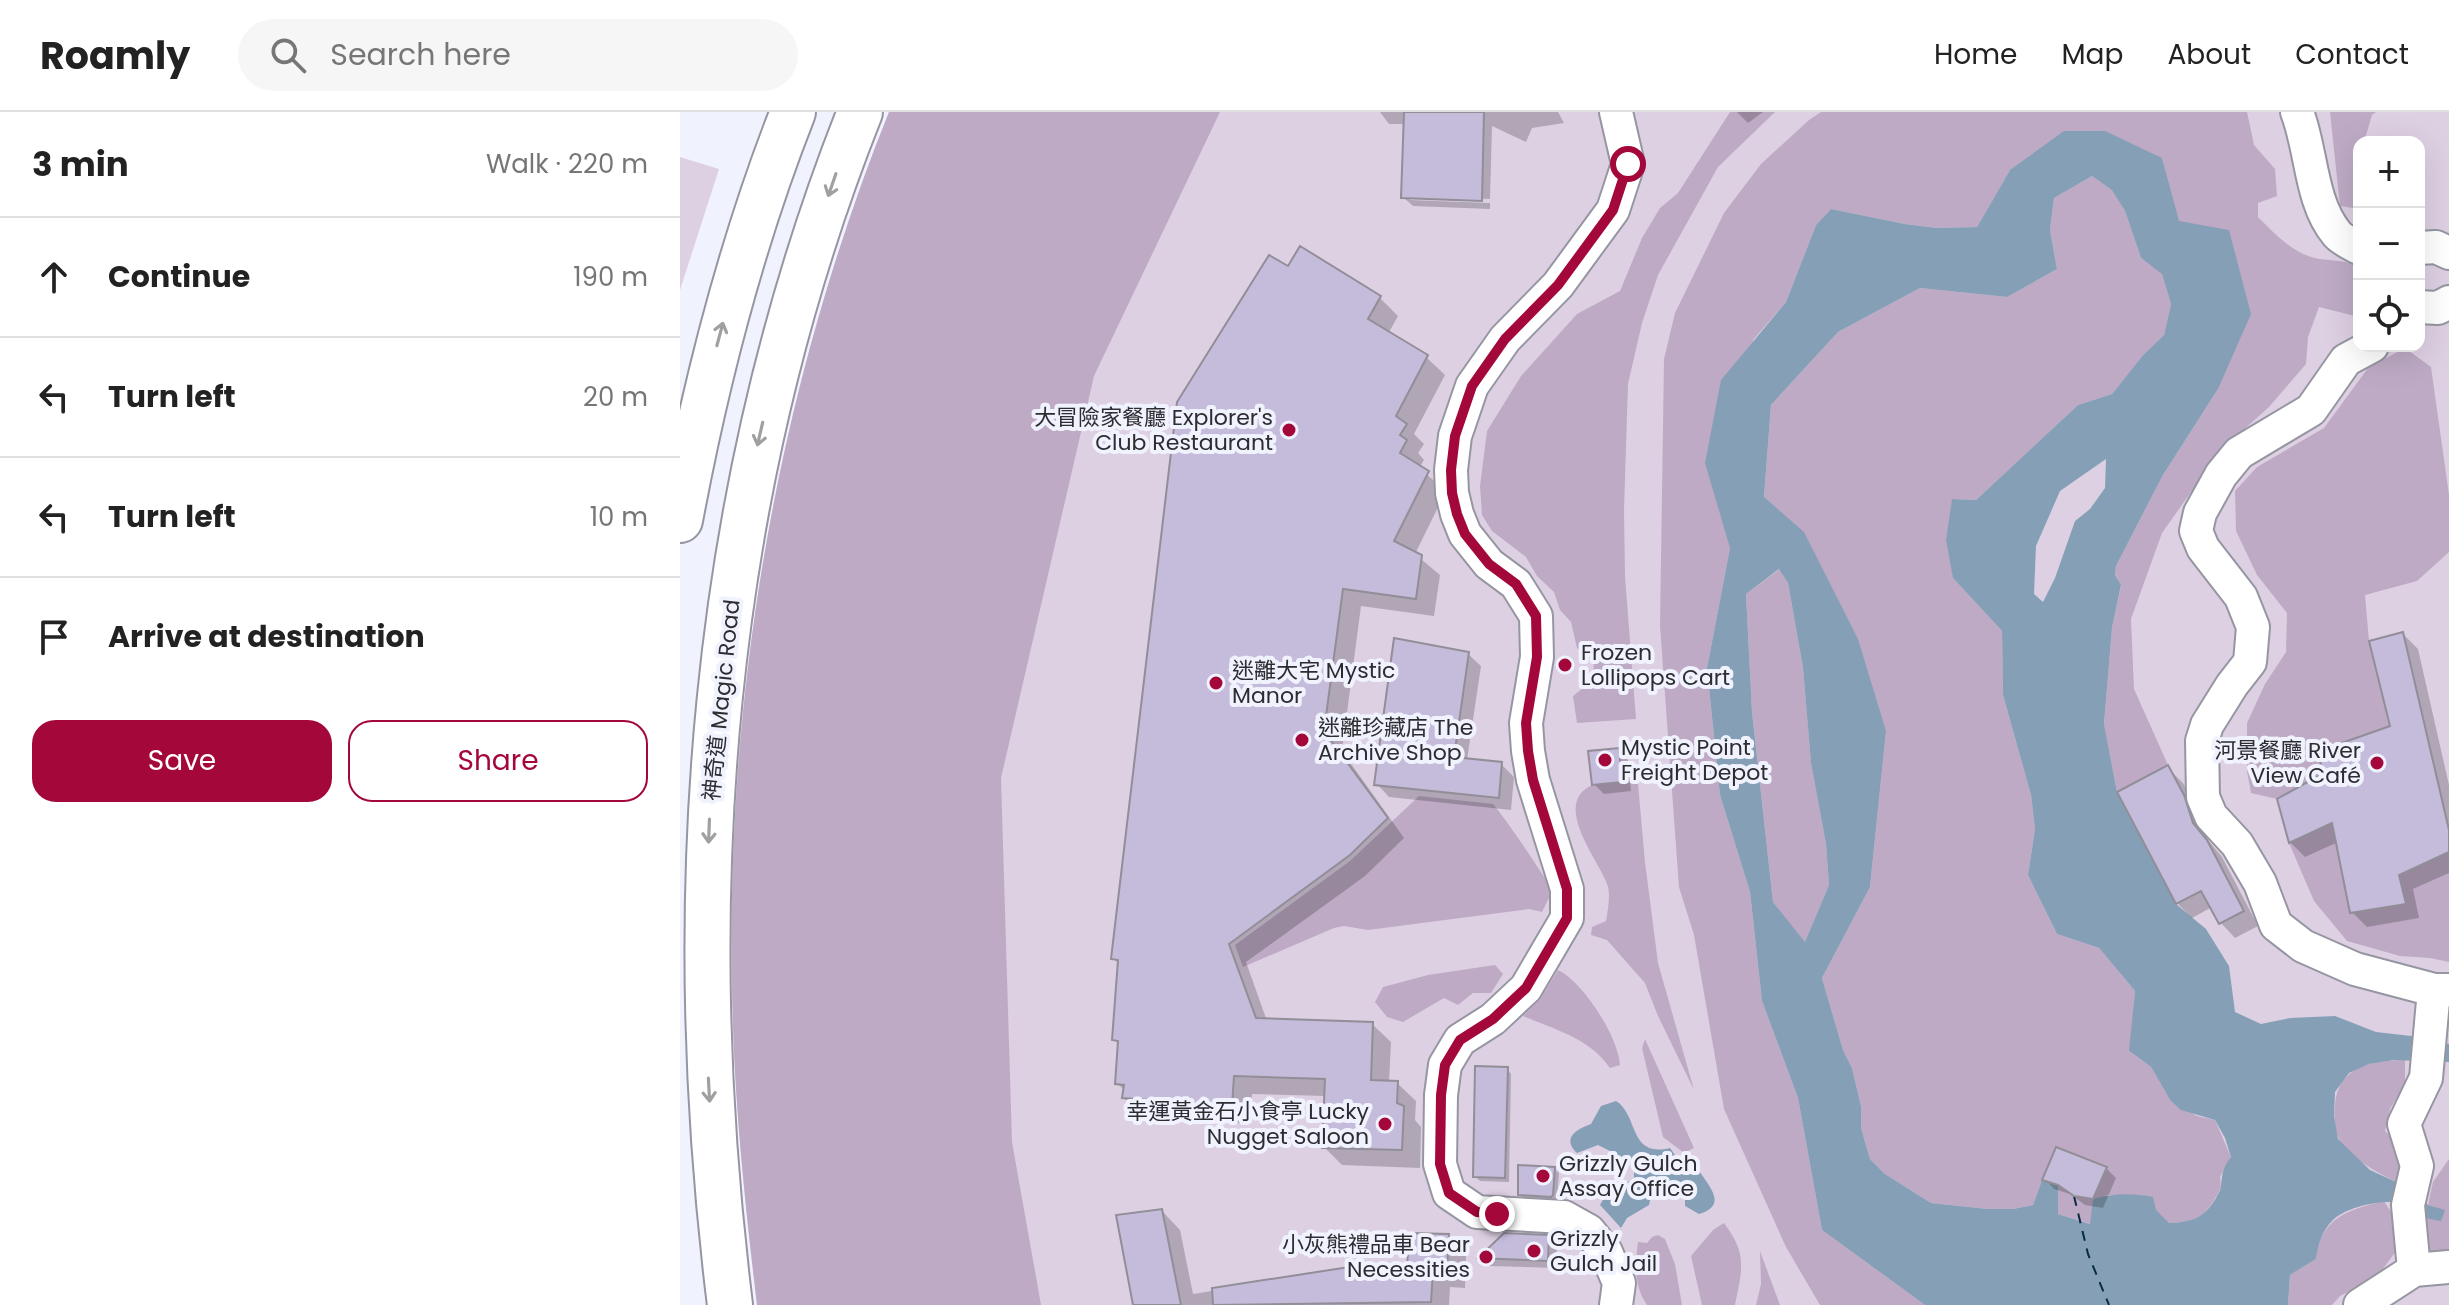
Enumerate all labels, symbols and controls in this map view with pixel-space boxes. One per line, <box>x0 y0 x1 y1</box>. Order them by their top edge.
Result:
search box <box>238 19 798 91</box>
text: Roamly <box>40 29 190 82</box>
icon: search <box>266 33 310 77</box>
text: Search here <box>330 33 511 76</box>
text: Home <box>1934 35 2017 74</box>
text: Map <box>2061 35 2123 74</box>
text: About <box>2167 35 2251 74</box>
text: Contact <box>2295 35 2409 74</box>
map controls <box>2353 136 2425 352</box>
button: + <box>2353 136 2425 208</box>
text: 3 min <box>32 140 129 188</box>
text: Walk · 220 m <box>486 146 648 182</box>
route start <box>1610 146 1646 182</box>
one-way arrow <box>824 172 839 197</box>
button: − <box>2353 208 2425 280</box>
icon: ahead <box>32 255 76 299</box>
text: Continue <box>108 255 250 298</box>
text: 190 m <box>573 259 648 295</box>
button: locate <box>2353 280 2425 352</box>
one-way arrow <box>713 322 728 348</box>
icon: left <box>32 375 76 419</box>
text: Turn left <box>108 375 236 418</box>
text: 20 m <box>583 379 648 415</box>
place label: 大冒險家餐廳 Explorer's Club Restaurant <box>1034 402 1273 458</box>
one-way arrow <box>752 421 767 447</box>
marker: 大冒險家餐廳 Explorer's Club Restaurant <box>1280 421 1298 439</box>
icon: left <box>32 495 76 539</box>
text: Turn left <box>108 495 236 538</box>
text: 10 m <box>590 499 648 535</box>
street label: 神奇道 Magic Road <box>696 598 747 802</box>
icon: arrive <box>32 615 76 659</box>
text: Arrive at destination <box>108 615 425 658</box>
place label: Frozen Lollipops Cart <box>1581 637 1730 693</box>
place label: 迷離大宅 Mystic Manor <box>1232 655 1395 711</box>
marker: Frozen Lollipops Cart <box>1556 656 1574 674</box>
marker: 迷離大宅 Mystic Manor <box>1207 674 1225 692</box>
place label: 迷離珍藏店 The Archive Shop <box>1318 712 1474 768</box>
button: Save <box>32 720 332 802</box>
button: Share <box>348 720 648 802</box>
marker: 迷離珍藏店 The Archive Shop <box>1293 731 1311 749</box>
place label: Mystic Point Freight Depot <box>1621 732 1768 788</box>
place label: 河景餐廳 River View Café <box>2214 735 2361 791</box>
marker: Mystic Point Freight Depot <box>1596 751 1614 769</box>
marker: 河景餐廳 River View Café <box>2368 754 2386 772</box>
one-way arrow <box>702 817 717 844</box>
one-way arrow <box>702 1076 717 1103</box>
place label: 幸運黃金石小食亭 Lucky Nugget Saloon <box>1126 1096 1370 1152</box>
marker: 幸運黃金石小食亭 Lucky Nugget Saloon <box>1376 1115 1394 1133</box>
place label: Grizzly Gulch Assay Office <box>1559 1148 1697 1204</box>
marker: Grizzly Gulch Assay Office <box>1534 1167 1552 1185</box>
route end <box>1479 1196 1515 1232</box>
place label: Grizzly Gulch Jail <box>1550 1223 1657 1279</box>
place label: 小灰熊禮品車 Bear Necessities <box>1282 1229 1470 1285</box>
marker: Grizzly Gulch Jail <box>1525 1242 1543 1260</box>
marker: 小灰熊禮品車 Bear Necessities <box>1477 1248 1495 1266</box>

